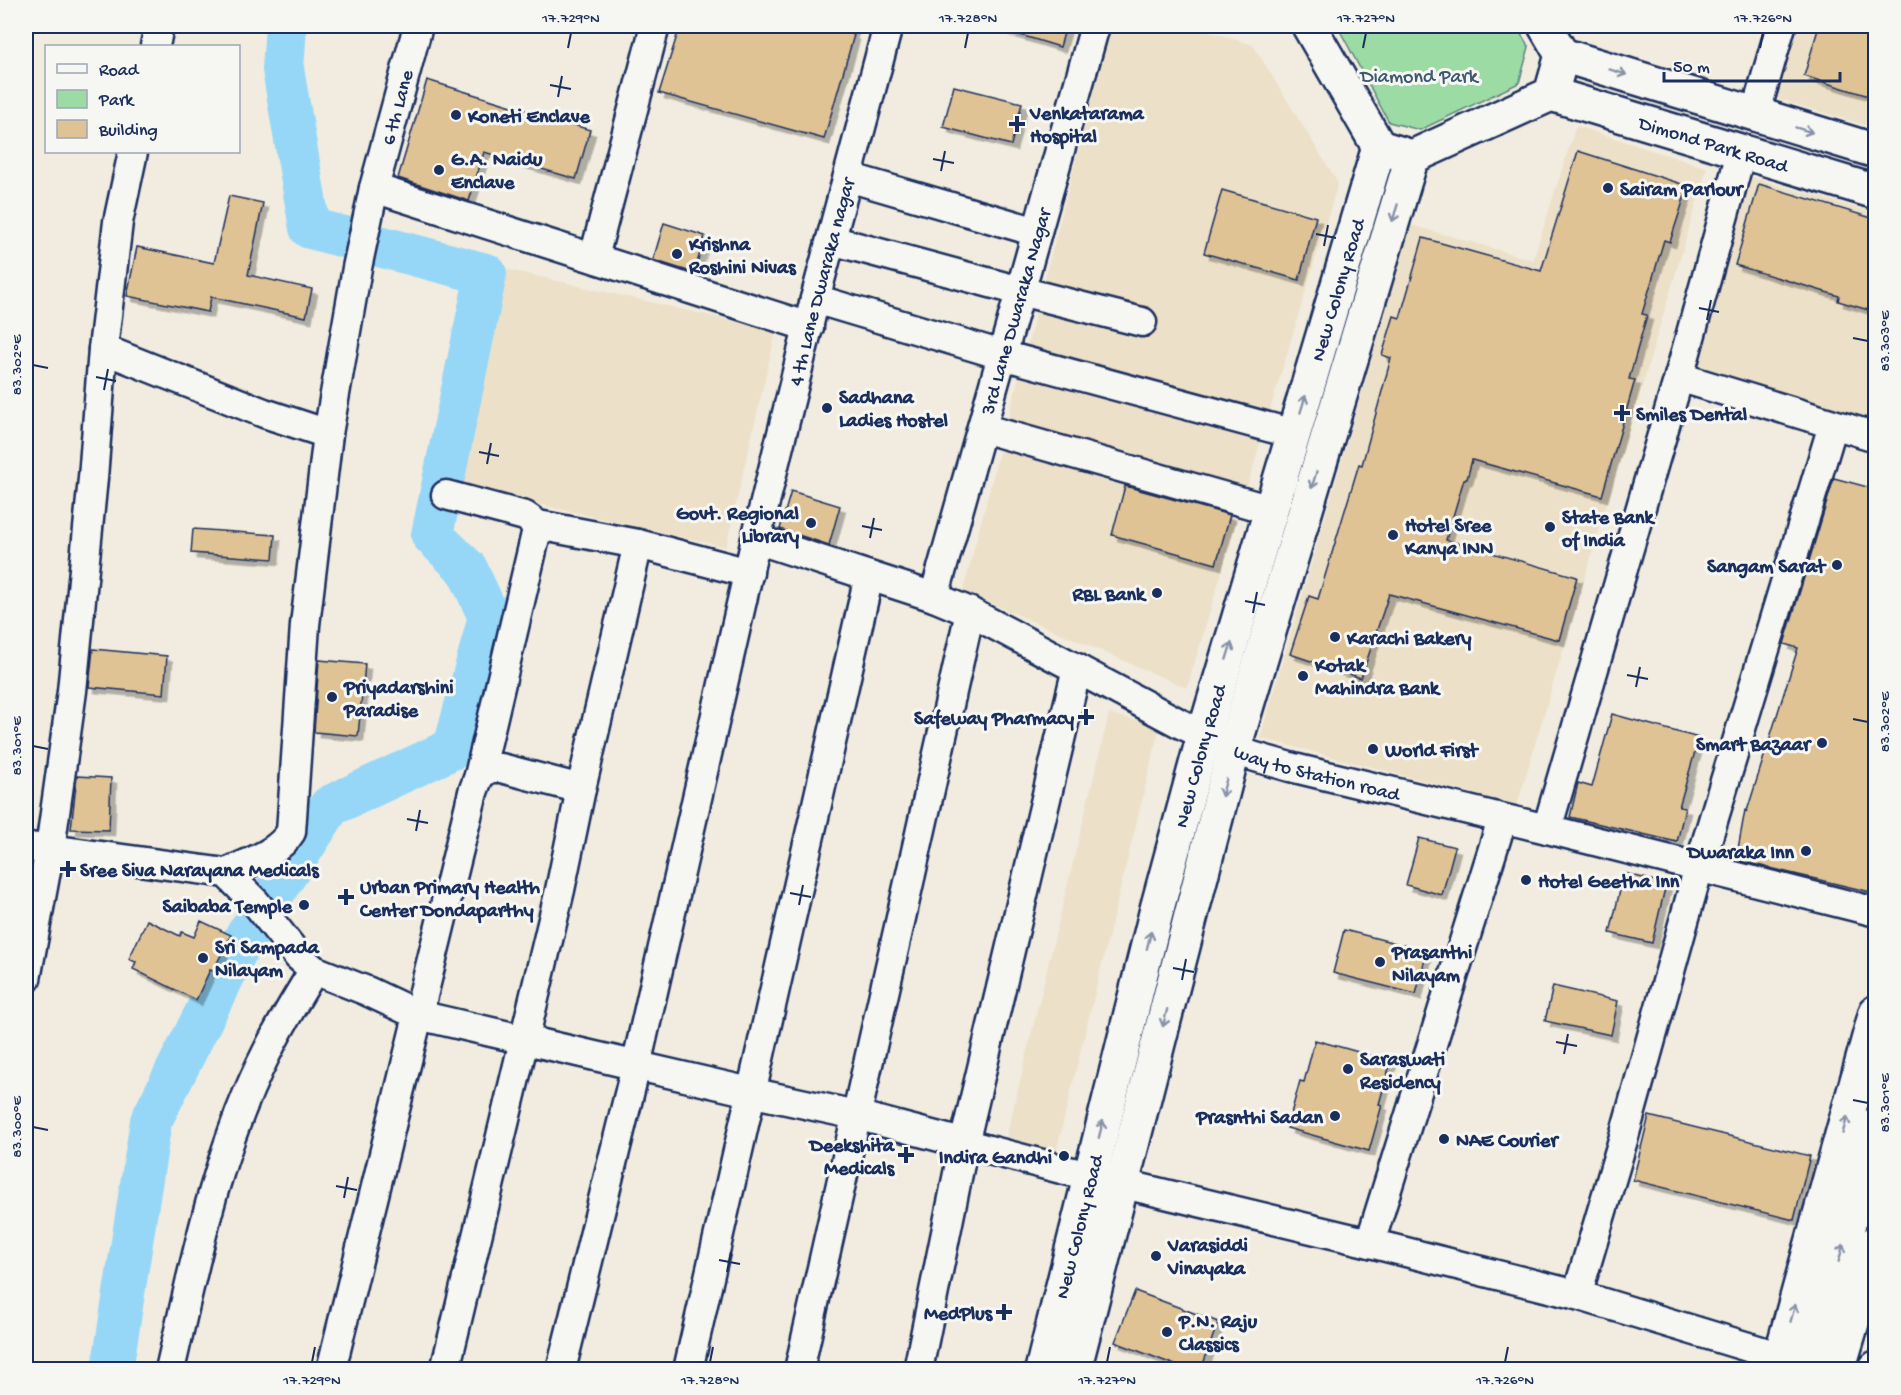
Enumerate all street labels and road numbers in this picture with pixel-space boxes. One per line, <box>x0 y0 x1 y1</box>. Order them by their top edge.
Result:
street label: 6 th Lane <box>378 67 421 148</box>
street label: Dimond Park Road <box>1634 113 1792 180</box>
street label: 4 th Lane Dwaraka nagar <box>786 174 862 389</box>
street label: 3rd Lane Dwaraka Nagar <box>978 204 1059 419</box>
street label: New Colony Road <box>1308 215 1373 365</box>
street label: New Colony Road <box>1171 680 1234 831</box>
street label: way to Station road <box>1229 741 1404 809</box>
street label: New Colony Road <box>1052 1151 1111 1302</box>

